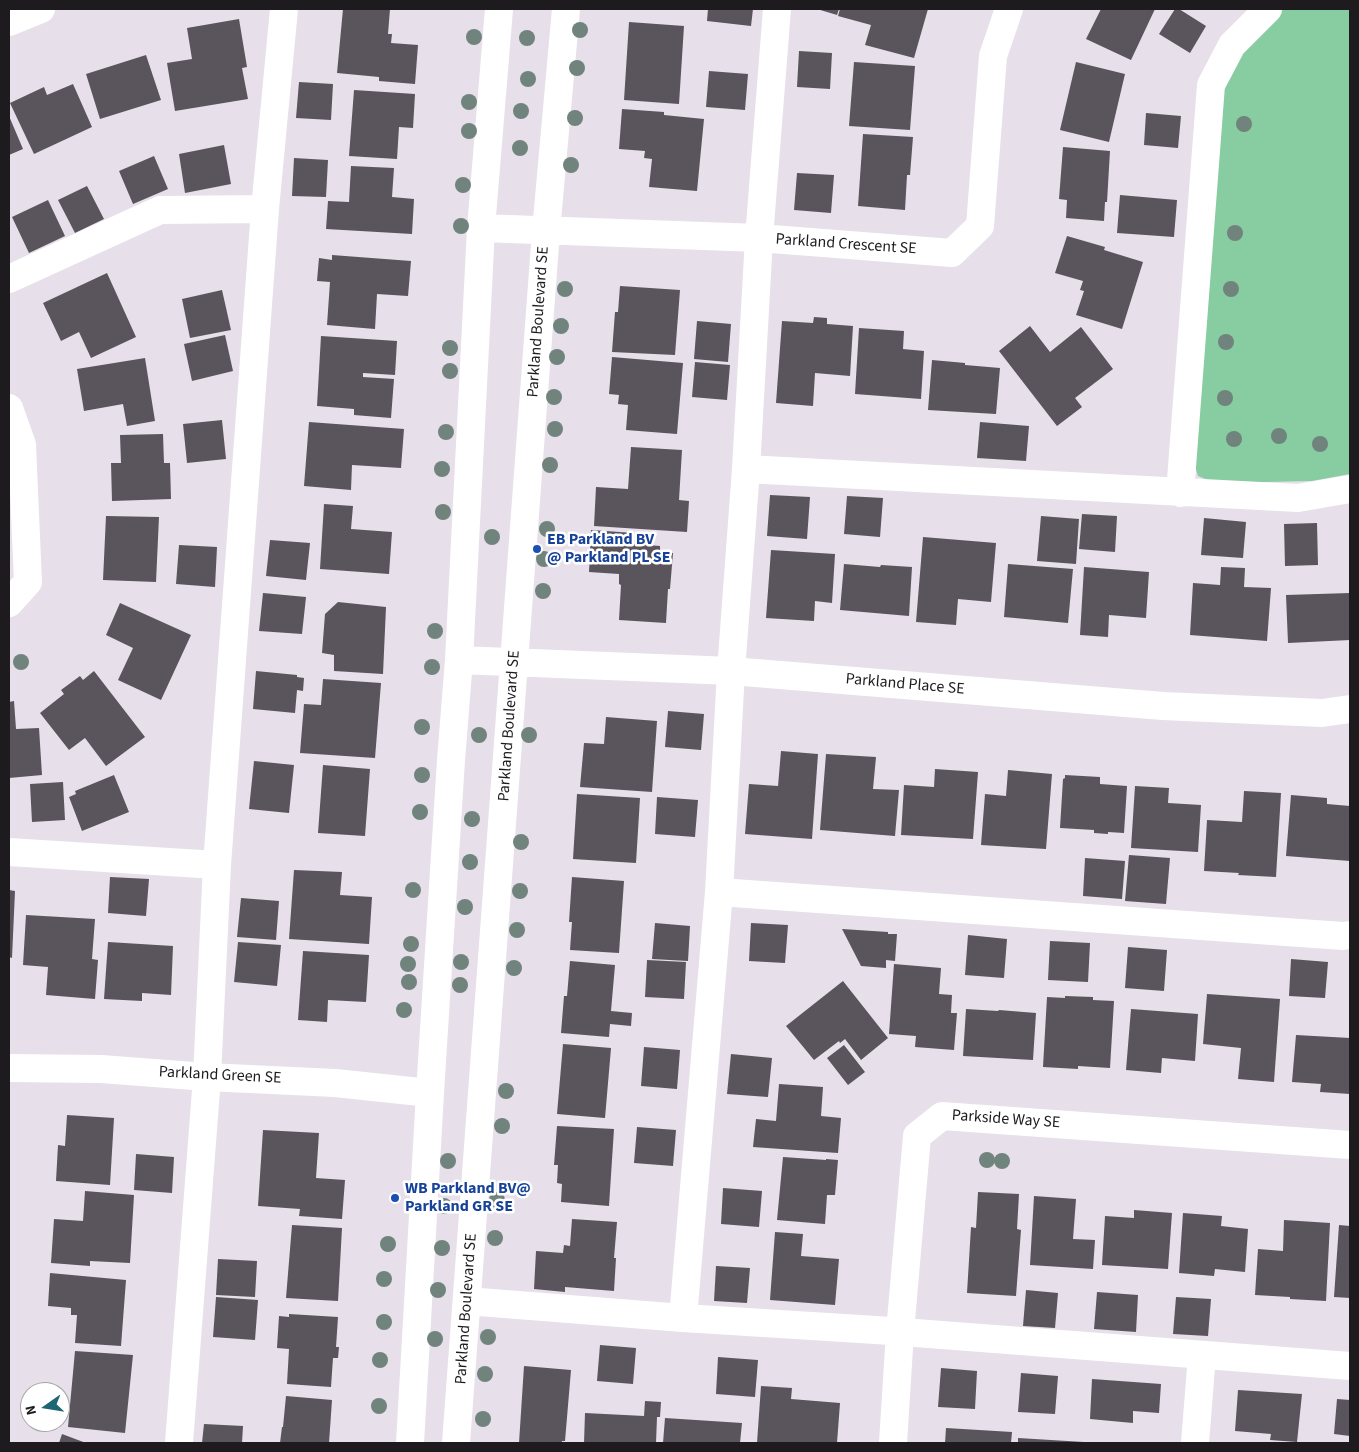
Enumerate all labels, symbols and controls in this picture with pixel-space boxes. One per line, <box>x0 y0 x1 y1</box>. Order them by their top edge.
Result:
street label: Parkland Crescent SE <box>775 230 917 260</box>
street label: Parkland Boulevard SE <box>524 246 554 398</box>
place label: EB Parkland BV @ Parkland PL SE <box>547 530 670 568</box>
marker: EB Parkland BV @ Parkland PL SE <box>531 543 543 555</box>
street label: Parkland Boulevard SE <box>495 650 525 802</box>
street label: Parkland Place SE <box>845 670 965 700</box>
street label: Parkland Green SE <box>158 1063 282 1089</box>
street label: Parkside Way SE <box>951 1107 1061 1133</box>
place label: WB Parkland BV@ Parkland GR SE <box>405 1179 531 1217</box>
marker: WB Parkland BV@ Parkland GR SE <box>389 1192 401 1204</box>
street label: Parkland Boulevard SE <box>452 1233 482 1385</box>
north arrow <box>20 1382 70 1432</box>
text: N <box>21 1403 42 1417</box>

